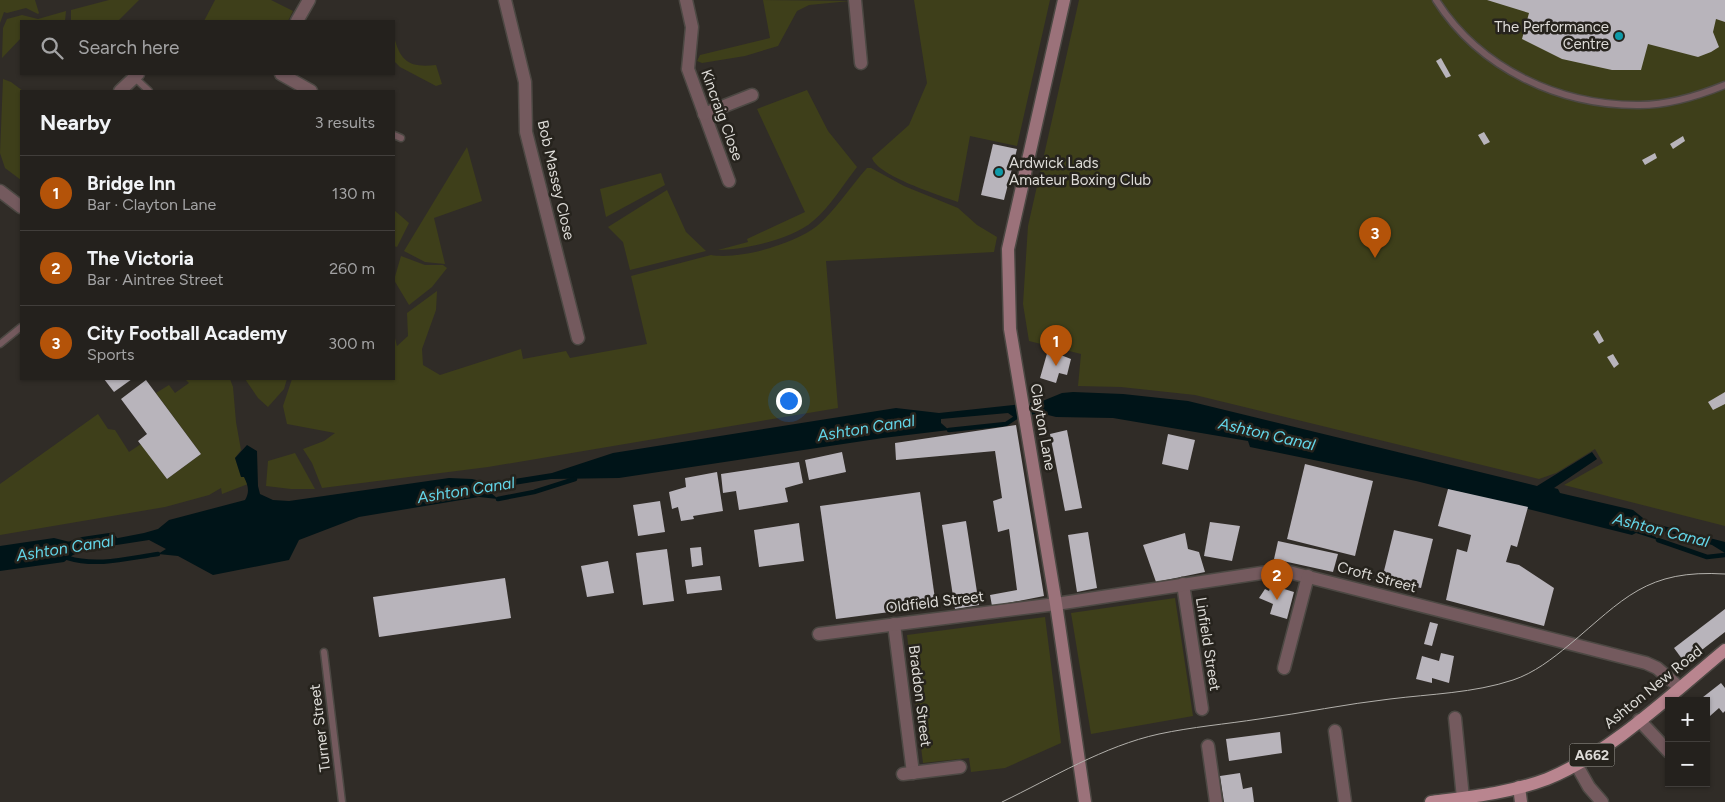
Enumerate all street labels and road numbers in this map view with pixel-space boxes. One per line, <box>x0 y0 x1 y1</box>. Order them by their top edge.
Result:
street label: Kincraig Close <box>697 67 747 163</box>
street label: Bob Massey Close <box>533 118 579 242</box>
street label: Clayton Lane <box>1026 382 1060 472</box>
street label: Croft Street <box>1335 558 1419 596</box>
street label: Oldfield Street <box>885 587 985 617</box>
street label: Linfield Street <box>1192 596 1224 692</box>
street label: Ashton New Road <box>1600 642 1706 732</box>
street label: Braddon Street <box>905 644 935 748</box>
street label: Turner Street <box>306 683 334 773</box>
road number: A662 <box>1570 744 1614 766</box>

